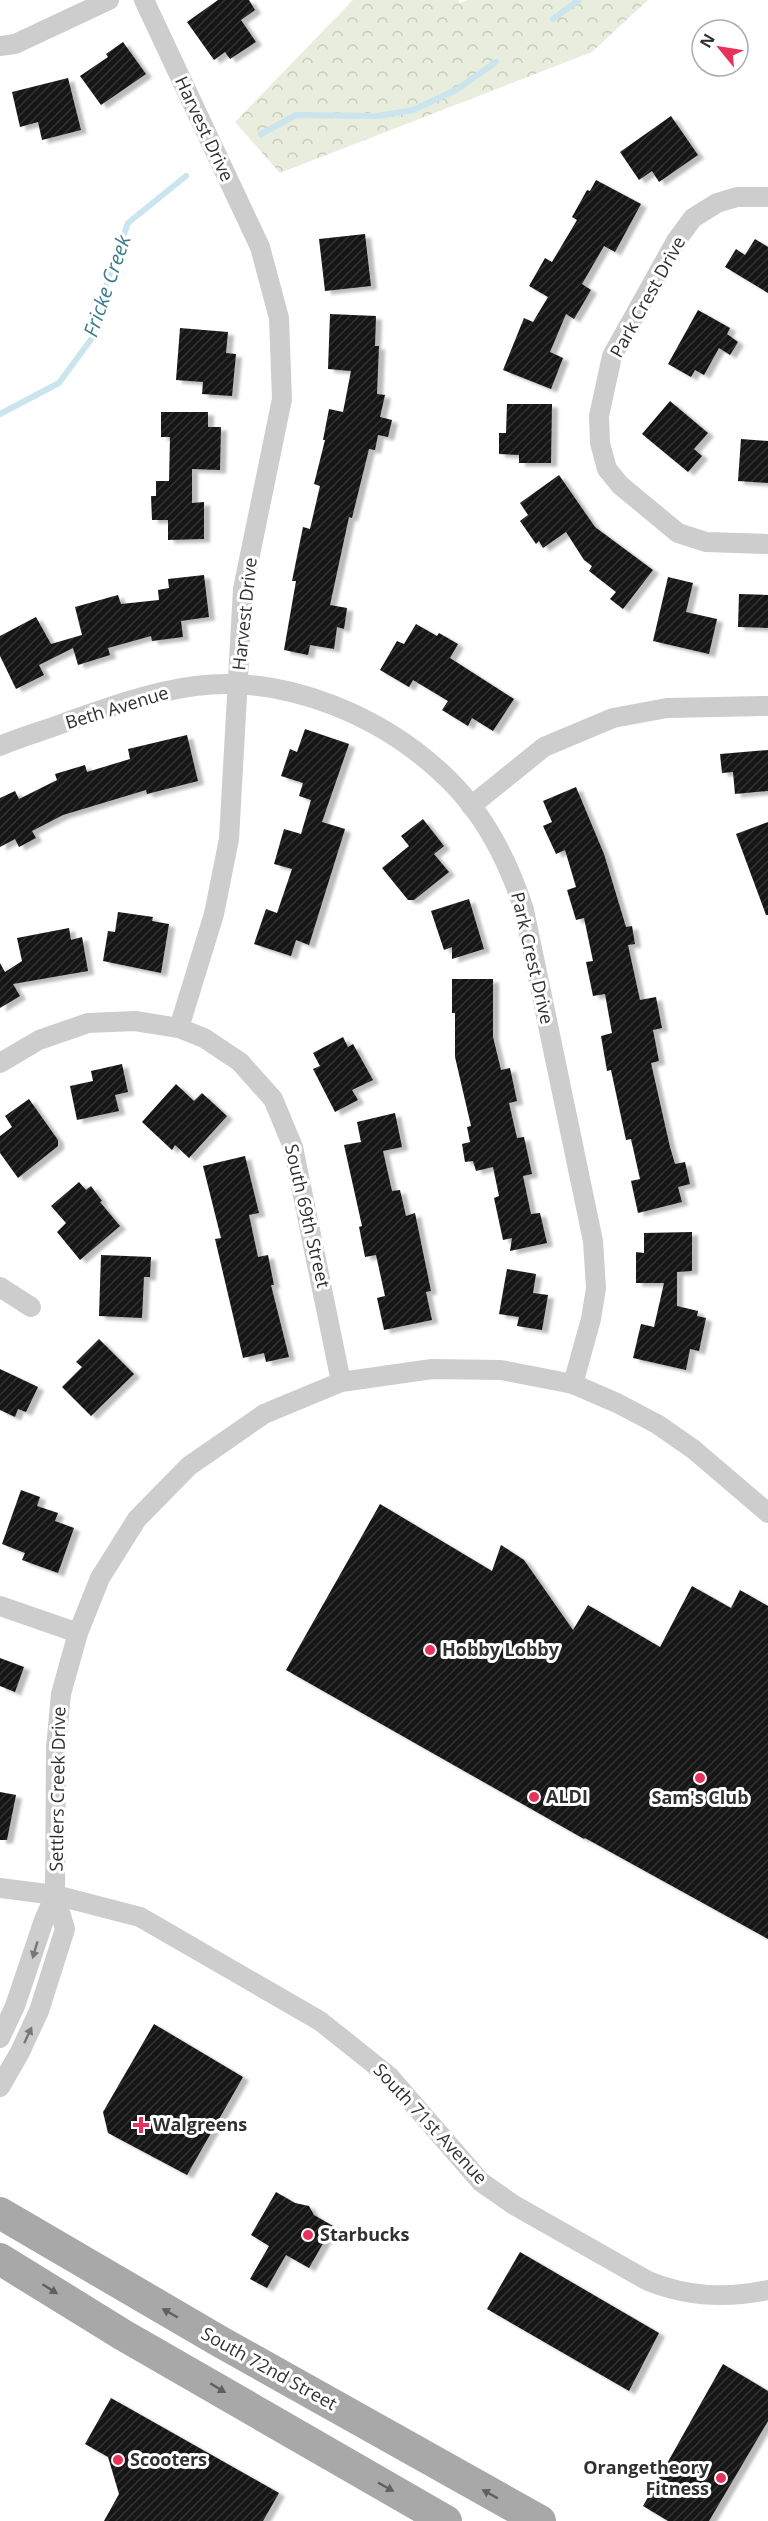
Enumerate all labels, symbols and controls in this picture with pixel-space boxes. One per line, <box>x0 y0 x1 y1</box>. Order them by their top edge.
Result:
north arrow <box>690 18 750 78</box>
text: N <box>694 29 720 52</box>
street label: Harvest Drive <box>170 72 240 185</box>
water label: Fricke Creek <box>77 230 137 340</box>
street label: Park Crest Drive <box>604 232 690 361</box>
street label: Harvest Drive <box>226 556 262 672</box>
street label: Beth Avenue <box>62 680 171 734</box>
street label: Park Crest Drive <box>506 889 560 1026</box>
street label: South 69th Street <box>280 1142 336 1290</box>
place label: Hobby Lobby <box>442 1637 560 1661</box>
marker: Hobby Lobby <box>423 1643 437 1657</box>
street label: Settlers Creek Drive <box>44 1706 70 1872</box>
marker: Sam's Club <box>693 1771 707 1785</box>
place label: ALDI <box>546 1784 588 1808</box>
place label: Sam's Club <box>651 1785 749 1809</box>
marker: ALDI <box>527 1790 541 1804</box>
one-way arrow <box>30 1941 39 1959</box>
one-way arrow <box>23 2027 32 2044</box>
street label: South 71st Avenue <box>368 2058 493 2189</box>
place label: Walgreens <box>153 2112 247 2136</box>
marker: Walgreens <box>134 2118 148 2132</box>
place label: Starbucks <box>320 2222 409 2246</box>
marker: Starbucks <box>301 2228 315 2242</box>
one-way arrow <box>42 2284 58 2295</box>
one-way arrow <box>161 2308 178 2318</box>
street label: South 72nd Street <box>197 2321 342 2415</box>
one-way arrow <box>210 2383 226 2394</box>
place label: Scooters <box>130 2447 207 2471</box>
marker: Scooters <box>111 2453 125 2467</box>
place label: Orangetheory Fitness <box>583 2455 710 2500</box>
marker: Orangetheory Fitness <box>714 2471 728 2485</box>
one-way arrow <box>377 2482 394 2492</box>
one-way arrow <box>482 2488 498 2499</box>

